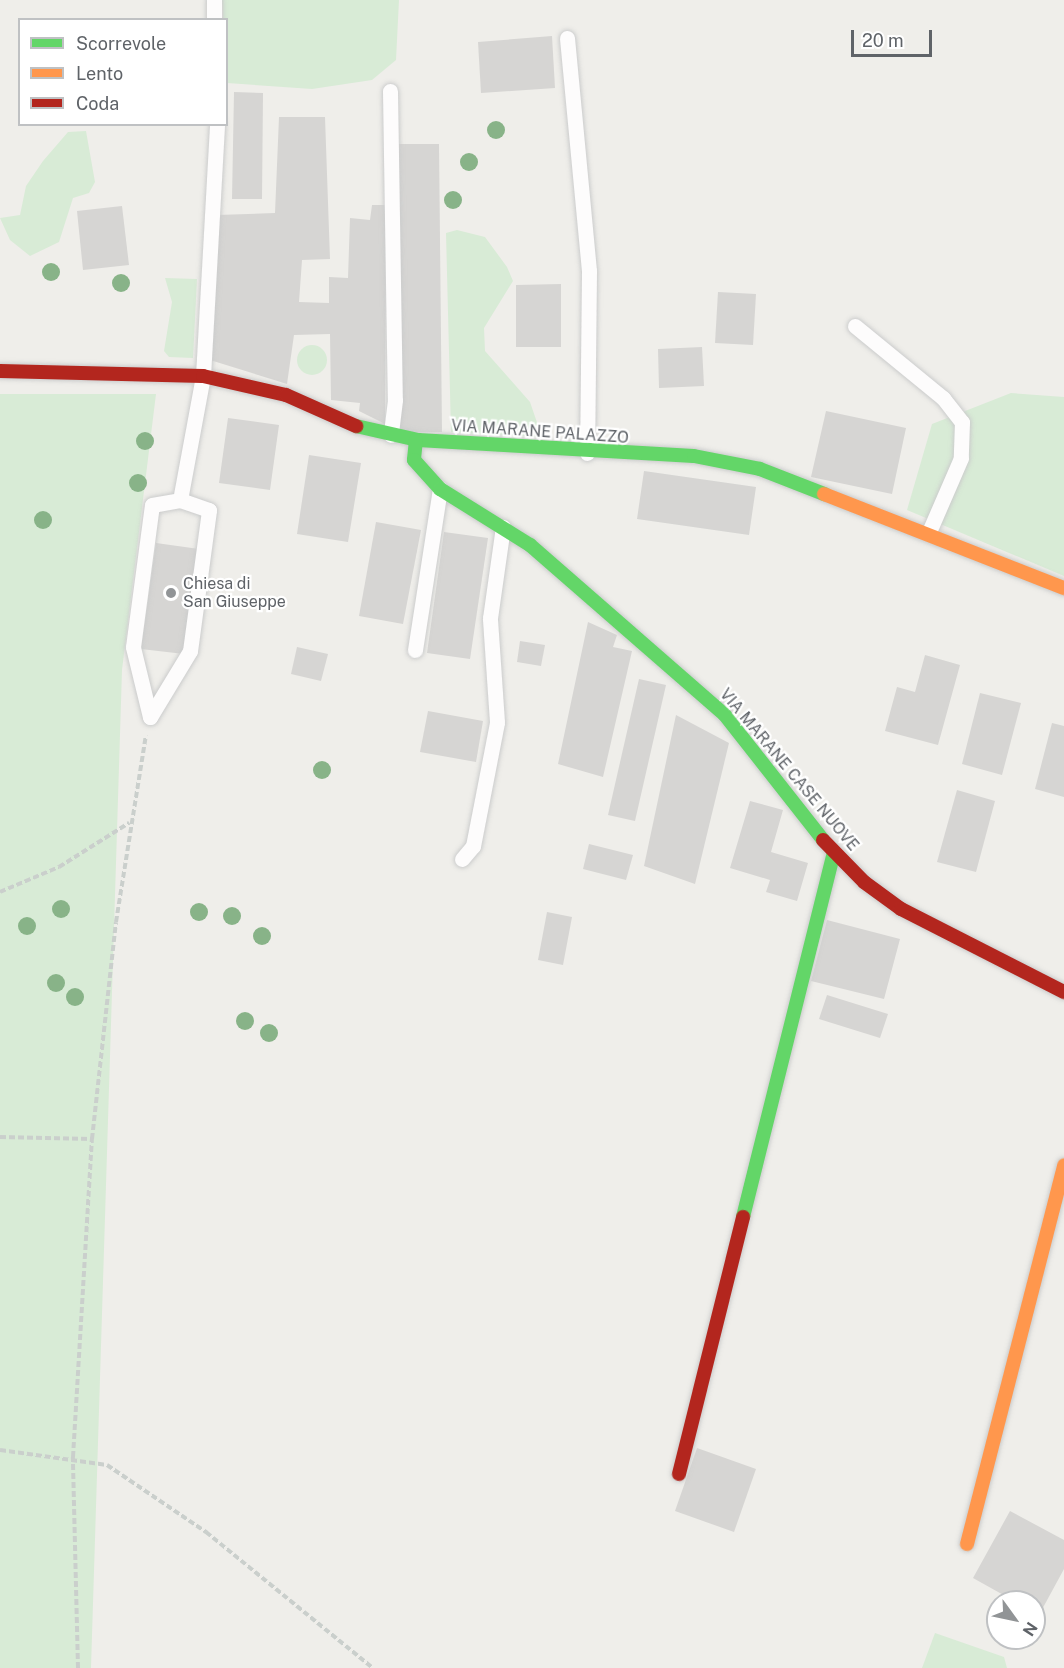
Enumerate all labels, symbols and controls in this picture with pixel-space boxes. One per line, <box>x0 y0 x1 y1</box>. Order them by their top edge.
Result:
legend <box>18 18 228 126</box>
scale bar <box>854 18 935 56</box>
text: 20 m <box>862 30 904 51</box>
text: Scorrevole <box>76 33 166 54</box>
text: Lento <box>76 63 123 84</box>
text: Coda <box>76 93 119 114</box>
street label: VIA MARANE PALAZZO <box>451 416 629 448</box>
place label: Chiesa di San Giuseppe <box>183 574 286 612</box>
marker: Chiesa di San Giuseppe <box>164 586 178 600</box>
street label: VIA MARANE CASE NUOVE <box>715 685 863 855</box>
north arrow <box>986 1590 1046 1650</box>
text: N <box>1018 1619 1041 1639</box>

